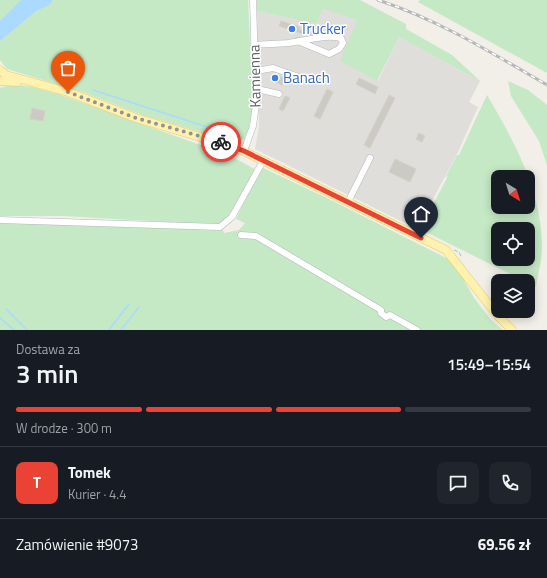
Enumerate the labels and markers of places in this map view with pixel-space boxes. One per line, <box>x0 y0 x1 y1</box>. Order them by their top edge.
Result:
place label: Trucker <box>300 17 346 40</box>
marker: Trucker <box>287 24 297 34</box>
pin <box>51 51 85 92</box>
place label: Banach <box>283 66 330 89</box>
marker: Banach <box>270 73 280 83</box>
pin <box>404 197 438 238</box>

